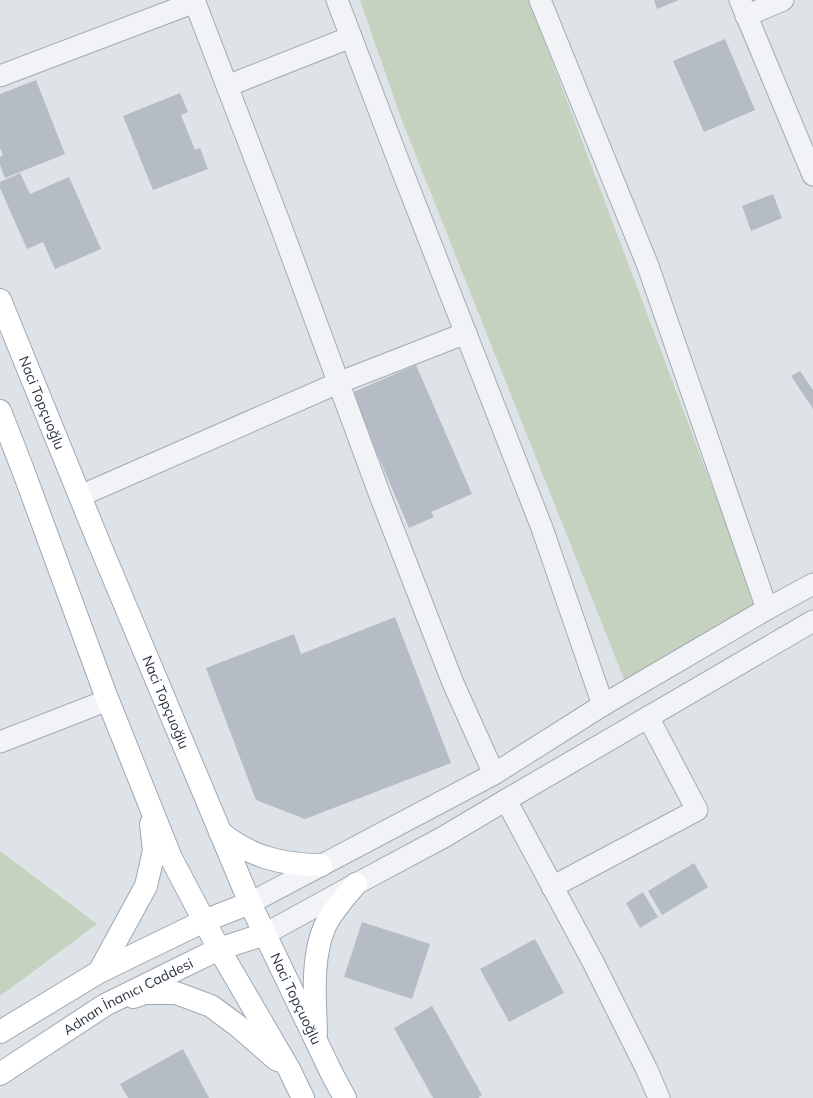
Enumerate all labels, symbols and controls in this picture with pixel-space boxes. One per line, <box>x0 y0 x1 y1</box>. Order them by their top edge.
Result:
street label: Naci Topçuoğlu <box>15 353 69 452</box>
street label: Naci Topçuoğlu <box>138 653 193 752</box>
street label: Naci Topçuoğlu <box>266 950 326 1048</box>
street label: Adnan İnanıcı Caddesi <box>60 954 196 1039</box>

